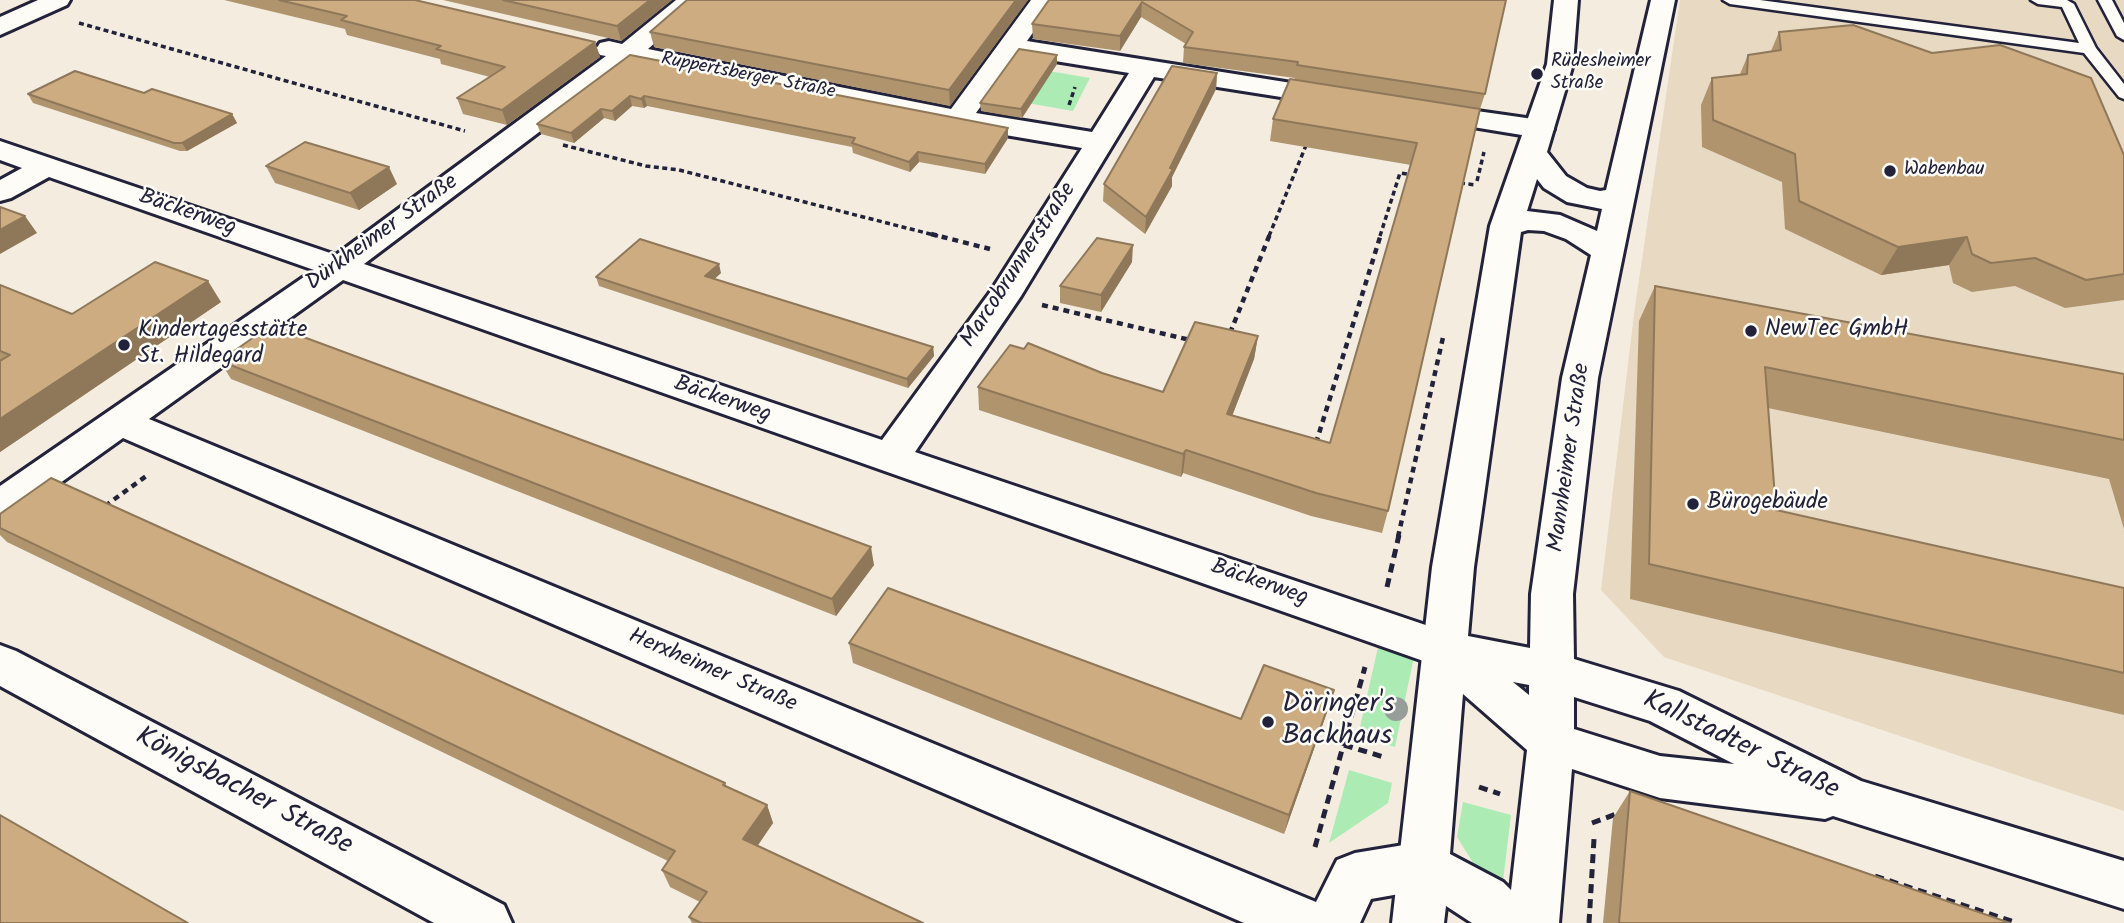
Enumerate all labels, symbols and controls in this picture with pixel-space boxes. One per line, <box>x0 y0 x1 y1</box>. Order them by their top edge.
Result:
street label: Ruppertsberger Straße <box>659 49 837 105</box>
place label: Rüdesheimer Straße <box>1551 52 1651 96</box>
marker: Rüdesheimer Straße <box>1529 66 1545 82</box>
place label: Wabenbau <box>1904 160 1984 182</box>
marker: Wabenbau <box>1882 163 1898 179</box>
street label: Dürkheimer Straße <box>302 170 464 298</box>
street label: Marcobrunnerstraße <box>956 178 1084 354</box>
street label: Bäckerweg <box>135 184 239 244</box>
place label: NewTec GmbH <box>1765 317 1908 345</box>
place label: Kindertagesstätte St. Hildegard <box>138 318 307 372</box>
marker: NewTec GmbH <box>1743 323 1759 339</box>
marker: Kindertagesstätte St. Hildegard <box>116 337 132 353</box>
street label: Mannheimer Straße <box>1544 362 1598 554</box>
street label: Bäckerweg <box>670 371 774 431</box>
place label: Bürogebäude <box>1707 490 1828 518</box>
marker: Bürogebäude <box>1685 496 1701 512</box>
street label: Bäckerweg <box>1207 554 1311 614</box>
street label: Herxheimer Straße <box>624 624 800 720</box>
street label: Kallstadter Straße <box>1636 685 1844 809</box>
place label: Döringer's Backhaus <box>1282 689 1395 755</box>
marker: Döringer's Backhaus <box>1260 714 1276 730</box>
street label: Königsbacher Straße <box>128 721 358 865</box>

